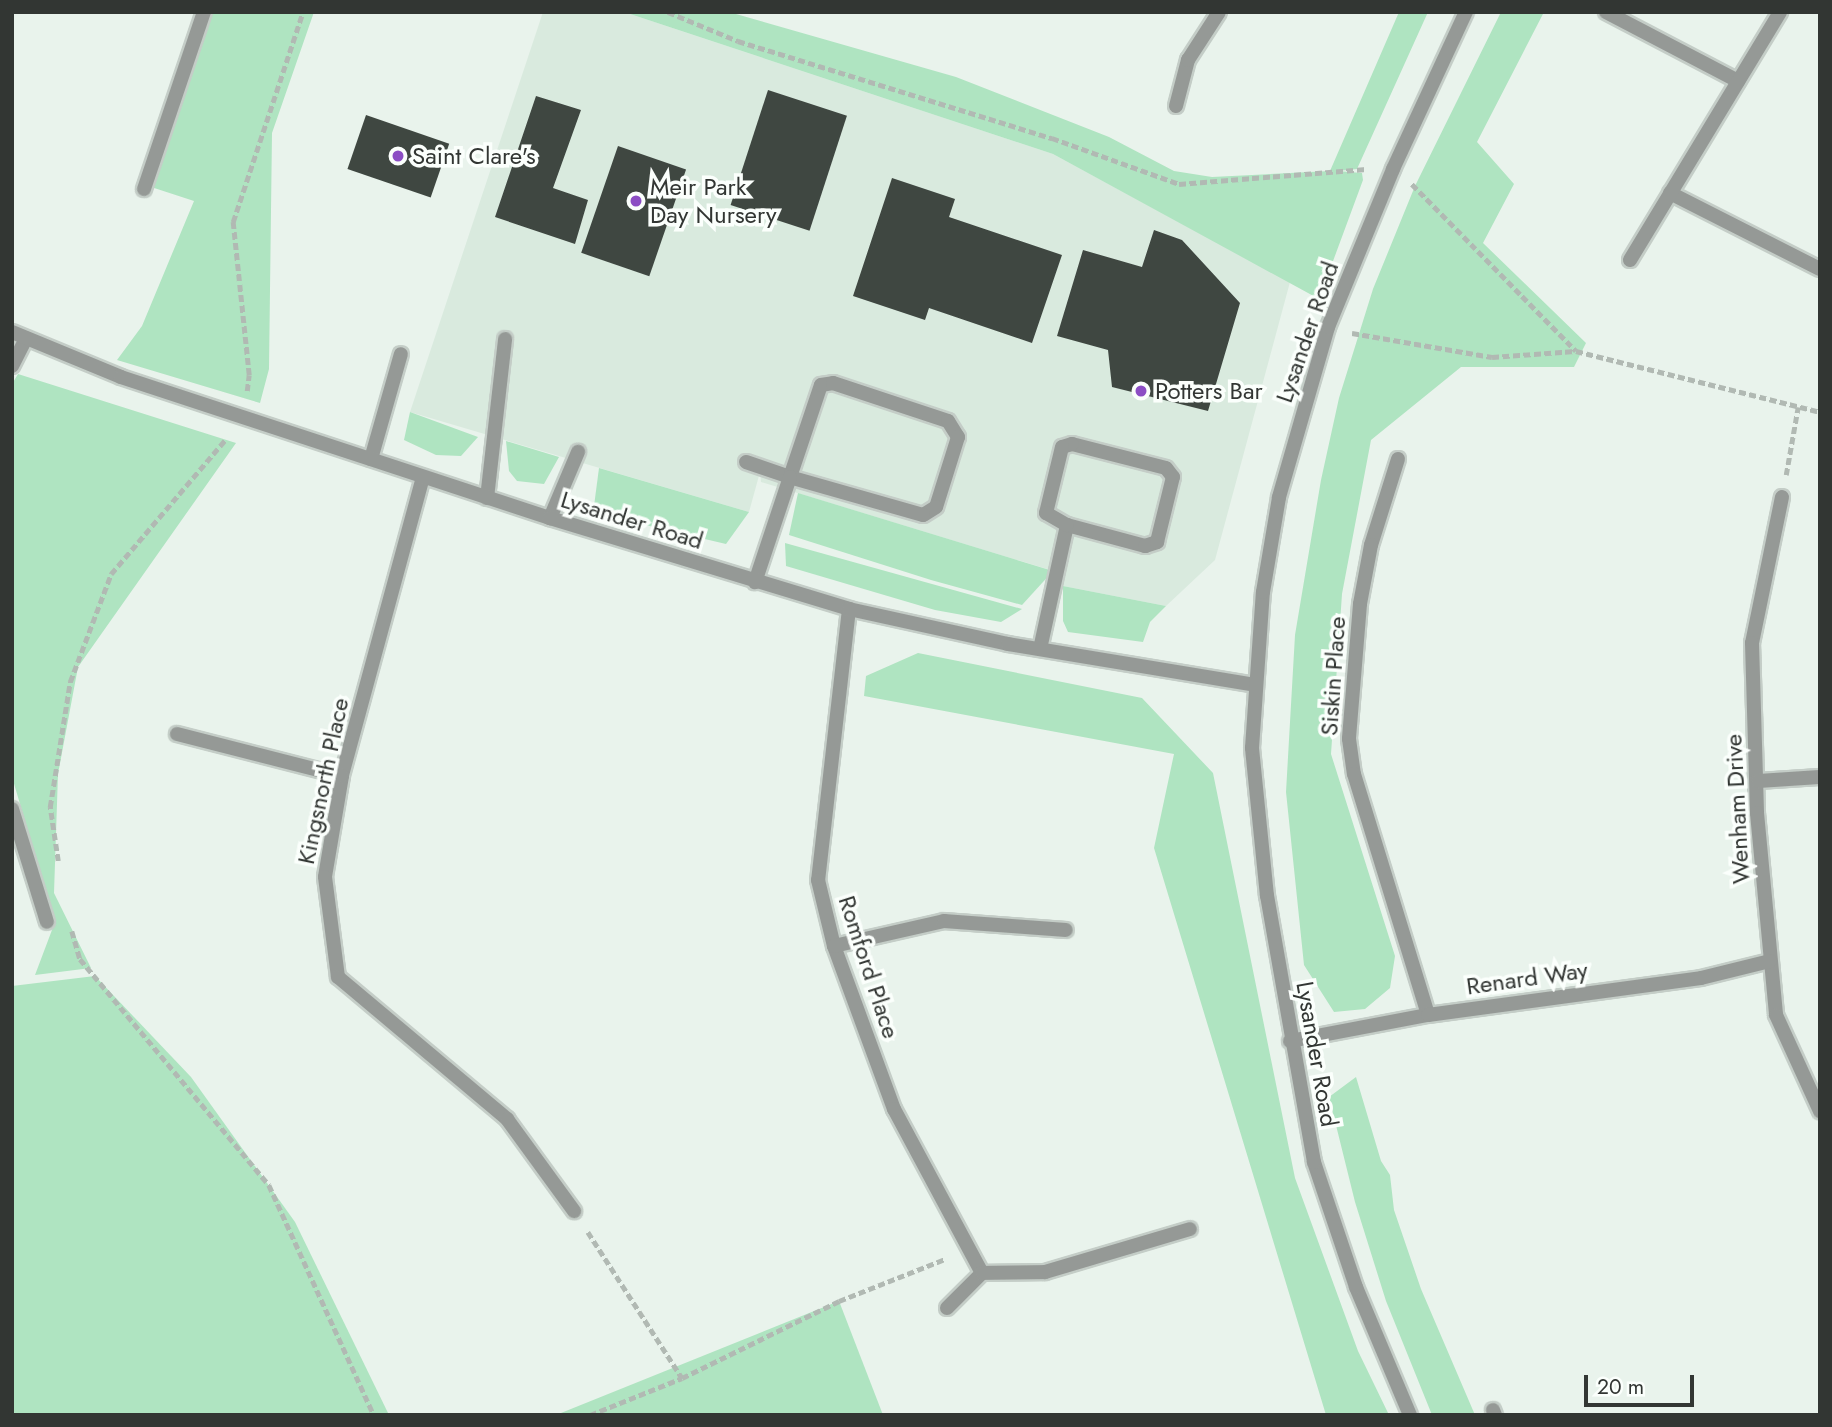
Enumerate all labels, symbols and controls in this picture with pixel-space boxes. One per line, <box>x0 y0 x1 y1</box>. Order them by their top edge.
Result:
place label: Saint Clare's <box>412 142 536 170</box>
marker: Saint Clare's <box>390 148 406 164</box>
place label: Meir Park Day Nursery <box>650 173 776 229</box>
marker: Meir Park Day Nursery <box>628 193 644 209</box>
street label: Lysander Road <box>1269 258 1345 406</box>
place label: Potters Bar <box>1155 377 1263 405</box>
marker: Potters Bar <box>1133 383 1149 399</box>
street label: Lysander Road <box>557 485 707 555</box>
street label: Siskin Place <box>1314 615 1352 737</box>
street label: Kingsnorth Place <box>291 695 355 867</box>
street label: Wenham Drive <box>1719 733 1755 885</box>
street label: Romford Place <box>832 892 906 1042</box>
street label: Renard Way <box>1464 955 1590 1001</box>
street label: Lysander Road <box>1290 979 1344 1129</box>
scale bar <box>1587 1360 1697 1404</box>
text: 20 m <box>1597 1372 1644 1402</box>

